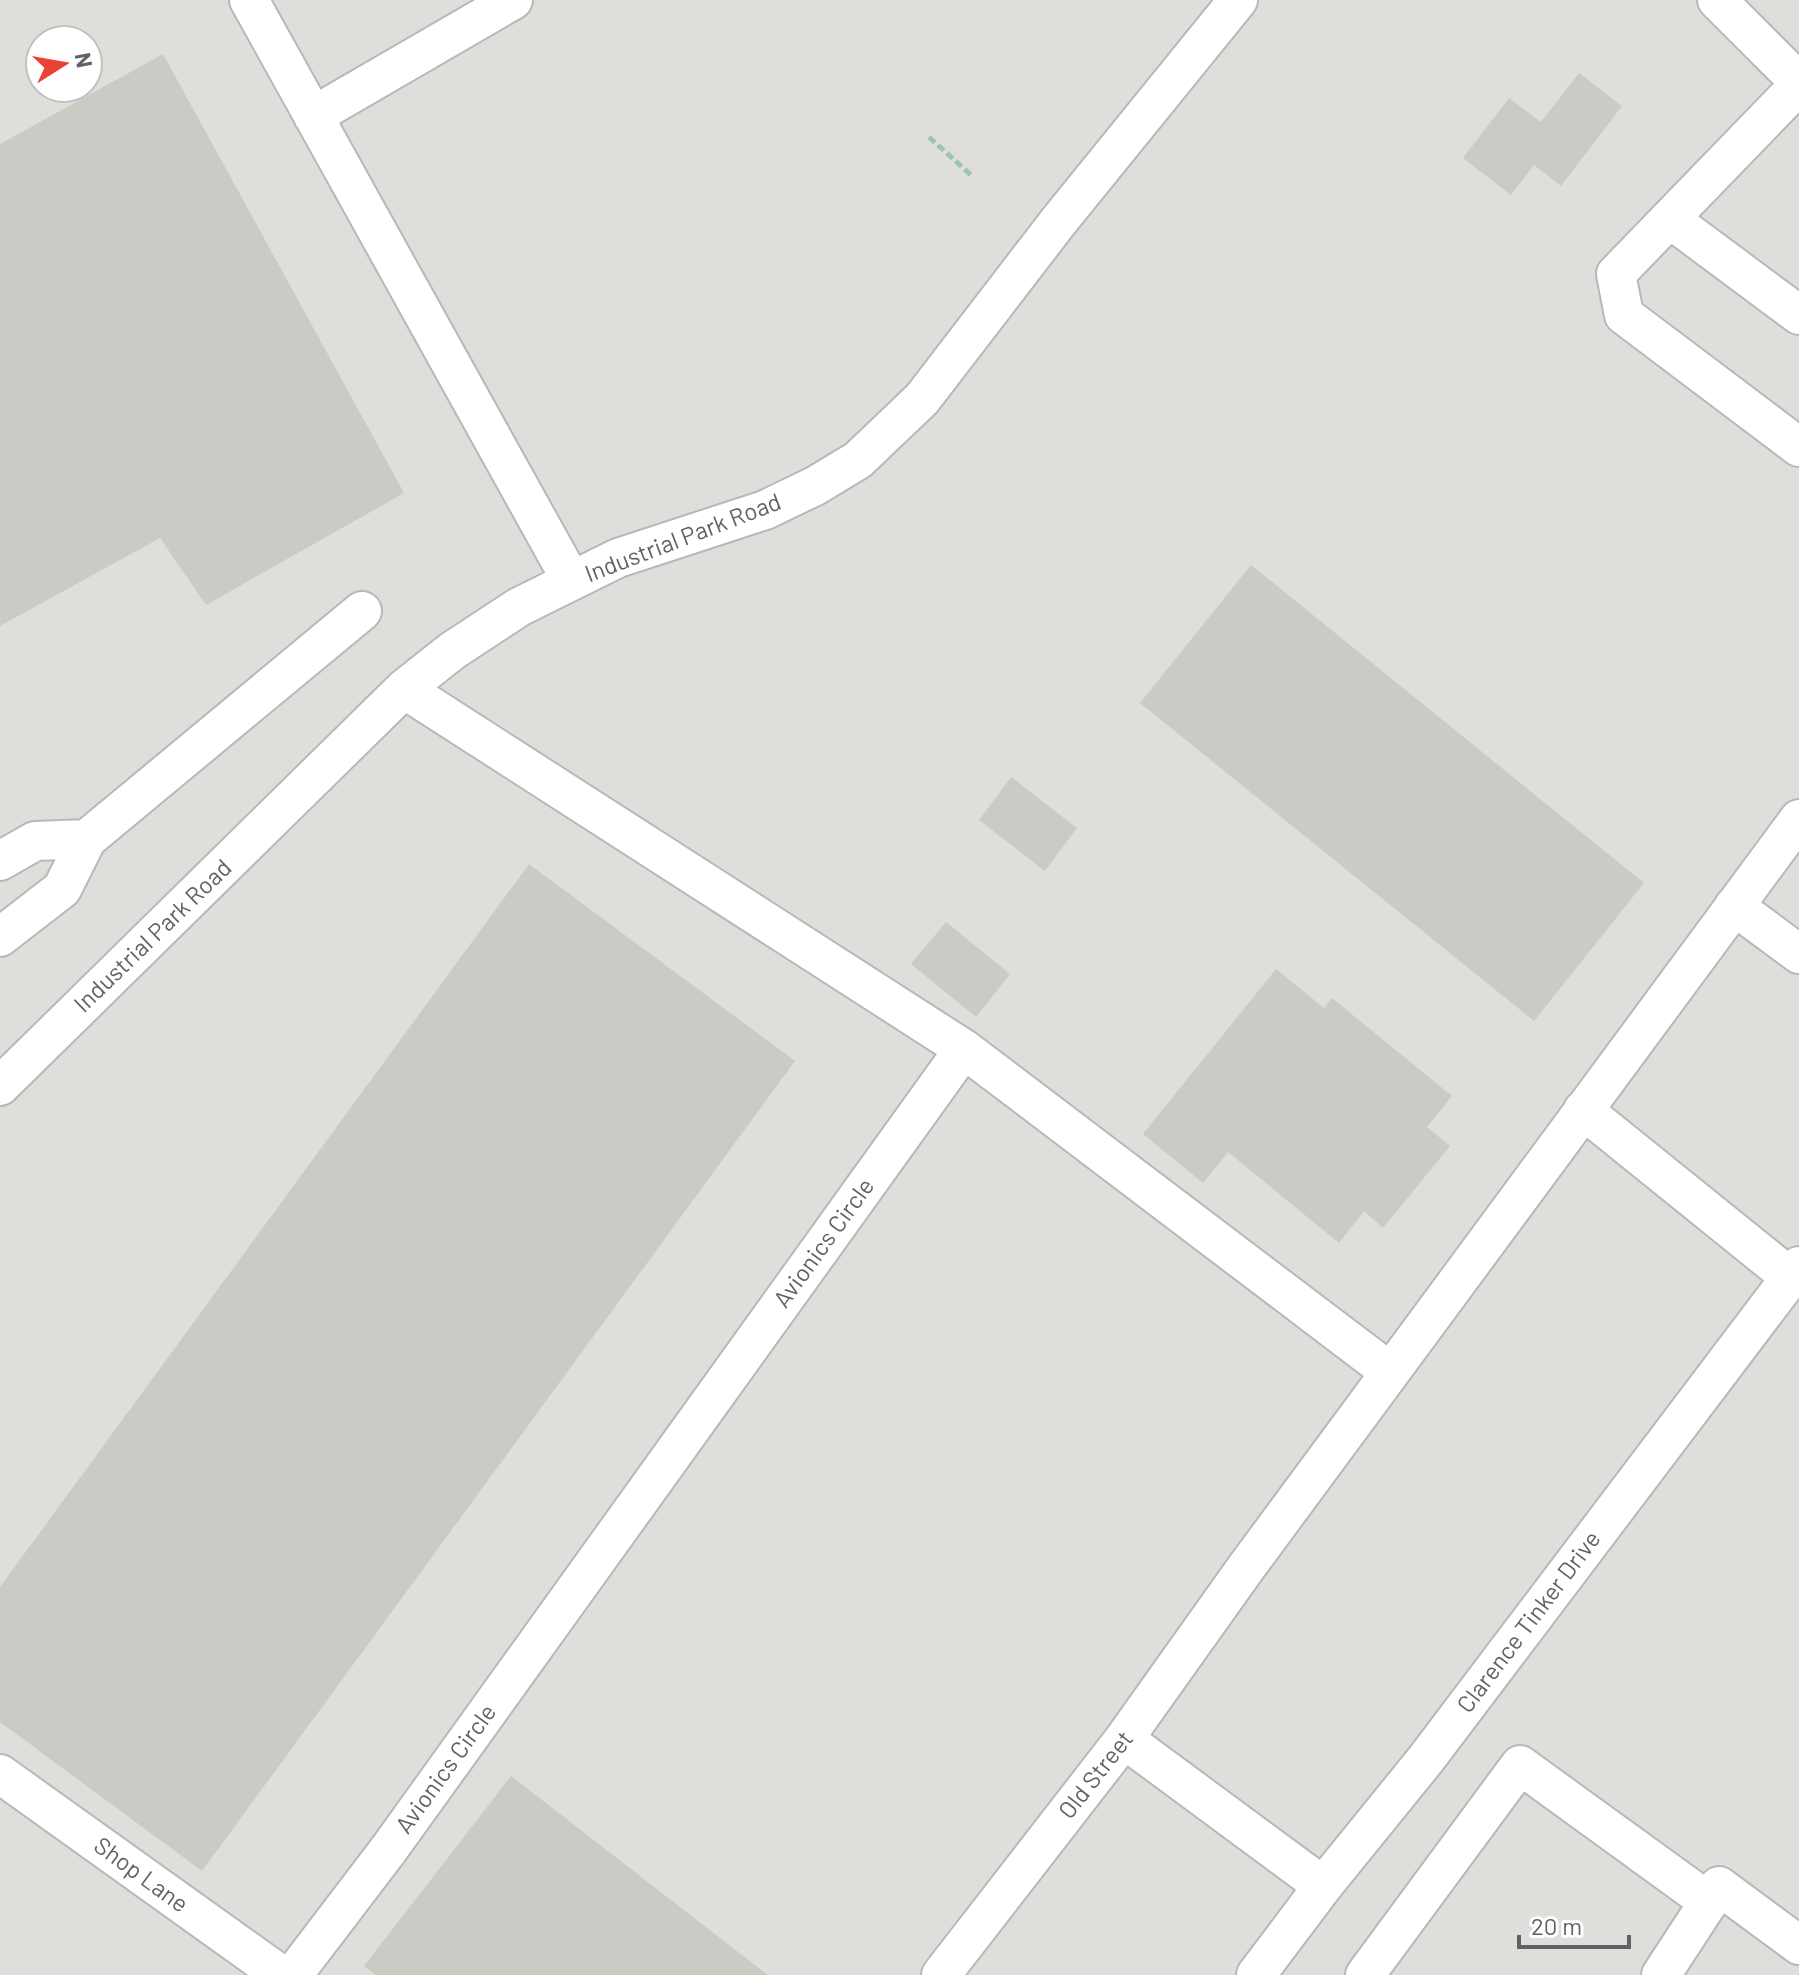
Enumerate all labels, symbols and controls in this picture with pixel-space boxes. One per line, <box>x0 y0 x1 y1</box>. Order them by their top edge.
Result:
north arrow <box>24 24 104 104</box>
text: N <box>70 50 99 70</box>
street label: Industrial Park Road <box>580 486 785 587</box>
street label: Industrial Park Road <box>67 852 237 1017</box>
street label: Avionics Circle <box>766 1172 879 1312</box>
street label: Clarence Tinker Drive <box>1450 1524 1606 1718</box>
street label: Avionics Circle <box>388 1698 501 1838</box>
street label: Old Street <box>1051 1724 1138 1824</box>
street label: Shop Lane <box>89 1830 195 1918</box>
scale bar <box>1519 1899 1629 1949</box>
text: 20 m <box>1531 1911 1582 1940</box>

